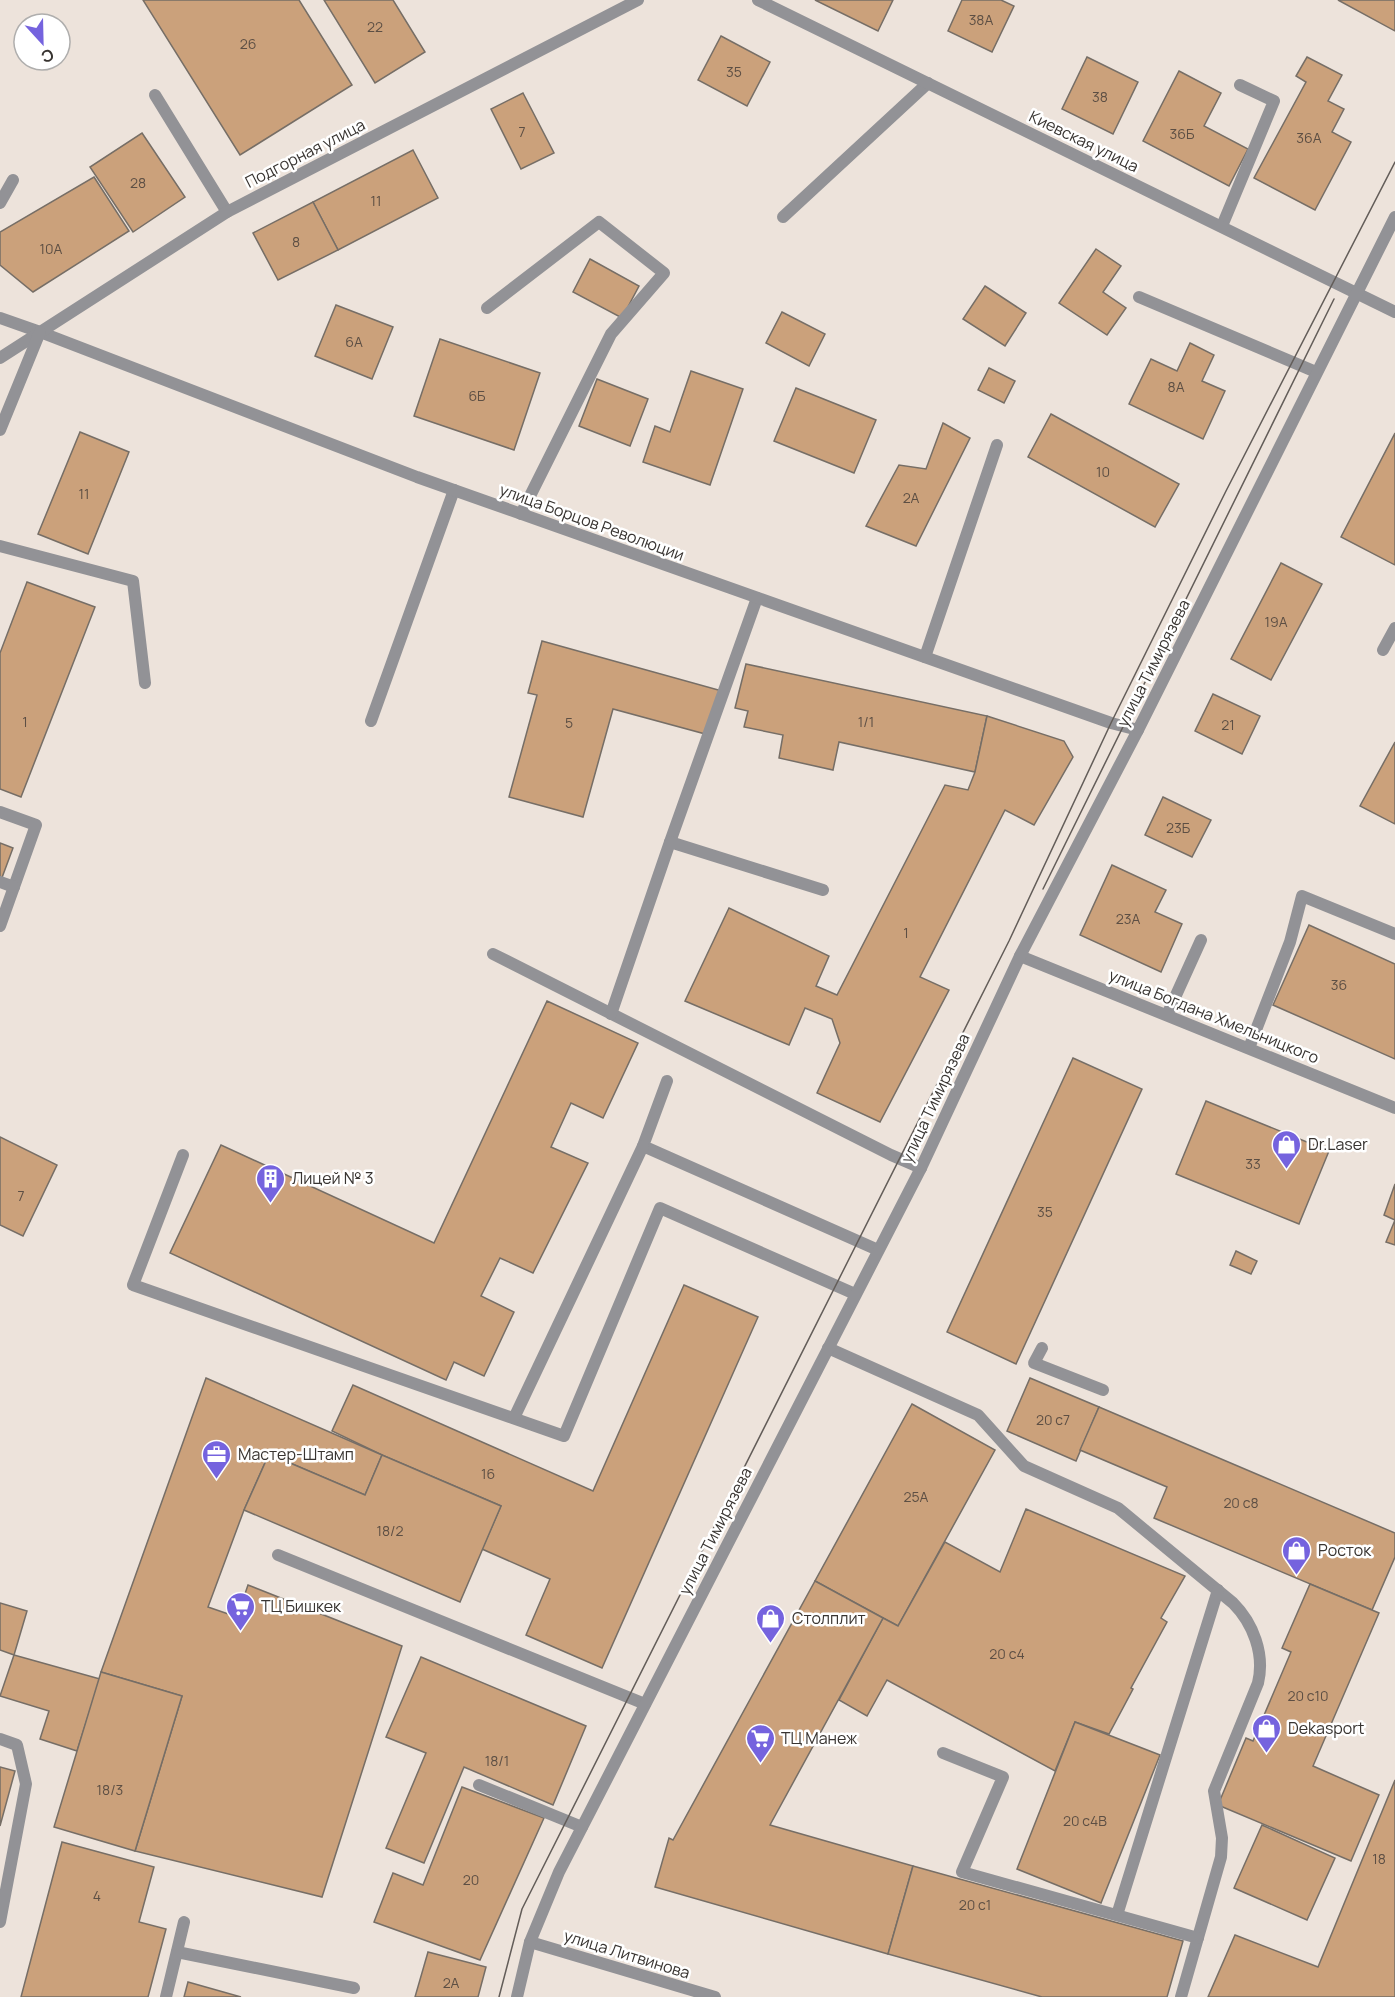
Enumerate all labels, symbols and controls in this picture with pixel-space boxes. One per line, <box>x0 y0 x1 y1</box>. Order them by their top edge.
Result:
house number: 38А <box>969 10 993 29</box>
north arrow <box>12 12 72 72</box>
house number: 22 <box>367 17 383 36</box>
house number: 26 <box>240 34 256 53</box>
text: С <box>38 43 57 68</box>
house number: 35 <box>726 62 742 81</box>
house number: 38 <box>1092 87 1108 106</box>
street label: Киевская улица <box>1025 105 1143 177</box>
street label: Подгорная улица <box>241 113 369 193</box>
house number: 7 <box>518 122 526 141</box>
house number: 36Б <box>1170 124 1195 143</box>
house number: 36А <box>1296 128 1322 147</box>
house number: 28 <box>130 173 146 192</box>
house number: 11 <box>371 191 381 210</box>
house number: 8 <box>292 232 300 251</box>
house number: 10А <box>40 239 63 258</box>
house number: 6А <box>345 332 363 351</box>
house number: 8А <box>1168 377 1185 396</box>
house number: 6Б <box>468 386 486 405</box>
house number: 10 <box>1096 462 1110 481</box>
street label: улица Борцов Революции <box>497 478 687 566</box>
house number: 11 <box>79 484 89 503</box>
house number: 2А <box>903 488 919 507</box>
street label: улица Тимирязева <box>1111 595 1195 731</box>
house number: 19А <box>1264 612 1288 631</box>
house number: 1 <box>22 712 28 731</box>
house number: 1/1 <box>858 712 874 731</box>
house number: 5 <box>565 713 573 732</box>
house number: 21 <box>1221 715 1235 734</box>
house number: 23Б <box>1166 818 1191 837</box>
house number: 23А <box>1116 909 1140 928</box>
house number: 1 <box>903 923 909 942</box>
street label: улица Богдана Хмельницкого <box>1106 964 1322 1068</box>
house number: 36 <box>1331 975 1347 994</box>
street label: улица Тимирязева <box>895 1030 975 1166</box>
shop icon: Dr.Laser <box>1271 1128 1303 1170</box>
place label: Dr.Laser <box>1308 1133 1368 1155</box>
house number: 33 <box>1245 1154 1261 1173</box>
building icon: Лицей № 3 <box>255 1162 287 1204</box>
place label: Лицей № 3 <box>292 1167 374 1189</box>
house number: 7 <box>17 1186 25 1205</box>
house number: 35 <box>1037 1202 1053 1221</box>
house number: 20 с7 <box>1036 1410 1070 1429</box>
office icon: Мастер-Штамп <box>201 1438 233 1480</box>
place label: Мастер-Штамп <box>238 1443 354 1465</box>
street label: улица Тимирязева <box>673 1463 757 1599</box>
house number: 16 <box>481 1464 495 1483</box>
house number: 25А <box>904 1487 929 1506</box>
house number: 20 с8 <box>1223 1493 1259 1512</box>
house number: 18/2 <box>377 1521 404 1540</box>
shop icon: Росток <box>1281 1534 1313 1576</box>
place label: Росток <box>1318 1539 1372 1561</box>
supermarket icon: ТЦ Бишкек <box>224 1590 256 1632</box>
place label: ТЦ Бишкек <box>261 1595 342 1617</box>
shop icon: Столплит <box>755 1602 787 1644</box>
place label: Столплит <box>792 1607 866 1629</box>
house number: 20 с4 <box>989 1644 1025 1663</box>
house number: 20 с10 <box>1287 1686 1329 1705</box>
shop icon: Dekasport <box>1251 1712 1283 1754</box>
place label: Dekasport <box>1288 1717 1364 1739</box>
supermarket icon: ТЦ Манеж <box>744 1722 776 1764</box>
place label: ТЦ Манеж <box>781 1727 858 1749</box>
house number: 18/1 <box>485 1751 509 1770</box>
house number: 18/3 <box>97 1780 123 1799</box>
house number: 20 с4В <box>1063 1811 1107 1830</box>
house number: 18 <box>1372 1849 1386 1868</box>
house number: 20 <box>463 1870 479 1889</box>
house number: 4 <box>93 1886 101 1905</box>
house number: 20 с1 <box>959 1895 991 1914</box>
street label: улица Литвинова <box>561 1924 693 1984</box>
house number: 2А <box>443 1973 459 1992</box>

